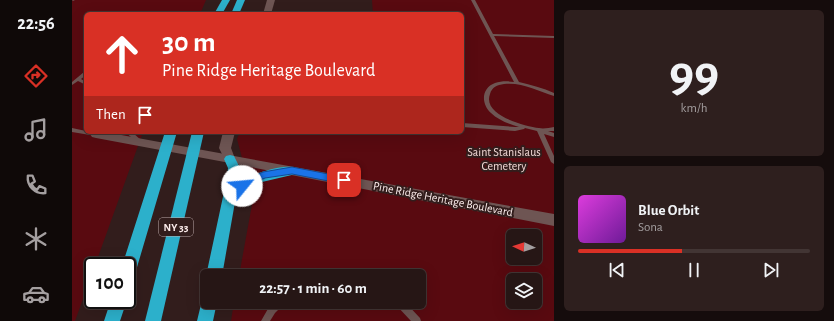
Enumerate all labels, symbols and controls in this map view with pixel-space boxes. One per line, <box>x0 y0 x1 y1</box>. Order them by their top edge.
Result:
text: 22:56 <box>17 15 55 33</box>
icon: ahead <box>96 28 148 80</box>
text: 30 m <box>162 29 215 57</box>
text: 99 <box>669 49 719 101</box>
icon: directions <box>22 62 50 90</box>
text: Pine Ridge Heritage Boulevard <box>162 62 375 80</box>
text: km/h <box>681 102 707 115</box>
icon: arrive <box>134 104 156 126</box>
text: Then <box>96 107 126 122</box>
icon: music <box>22 116 50 144</box>
park label: Saint Stanislaus Cemetery <box>467 146 541 173</box>
pin <box>327 163 361 197</box>
position arrow <box>221 165 263 207</box>
icon: arrive <box>333 169 355 191</box>
icon: phone <box>22 171 50 199</box>
street label: Pine Ridge Heritage Boulevard <box>372 180 514 218</box>
text: Blue Orbit <box>638 203 699 218</box>
road number: NY 33 <box>159 218 193 236</box>
text: Sona <box>638 221 663 234</box>
icon: climate <box>22 225 50 253</box>
north arrow <box>506 229 542 265</box>
map controls <box>506 229 542 309</box>
speed limit sign: 100 <box>84 257 136 309</box>
icon: previous <box>606 259 628 281</box>
icon: pause <box>683 259 705 281</box>
icon: next <box>760 259 782 281</box>
button: layers <box>506 273 542 309</box>
icon: car <box>22 280 50 308</box>
text: 22:57 · 1 min · 60 m <box>259 281 367 296</box>

